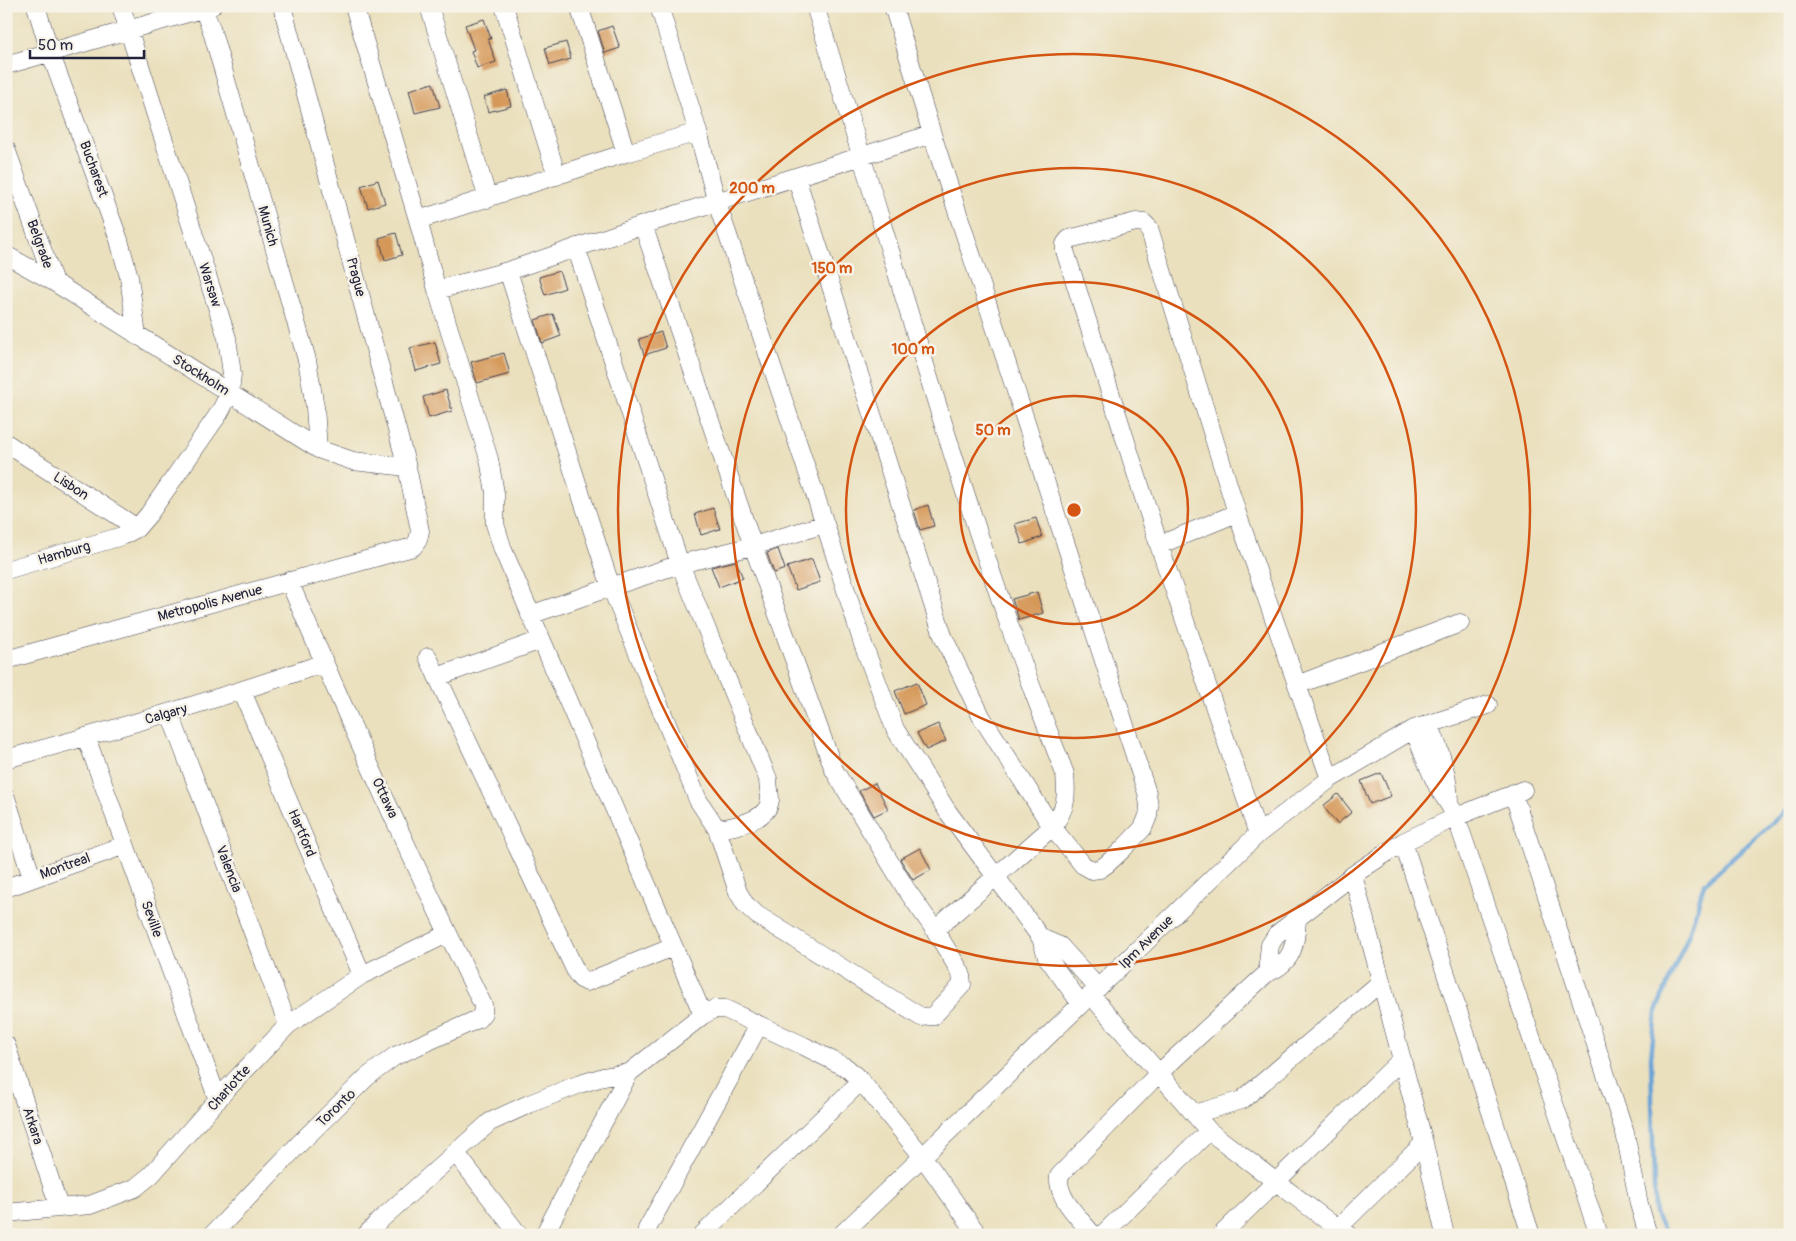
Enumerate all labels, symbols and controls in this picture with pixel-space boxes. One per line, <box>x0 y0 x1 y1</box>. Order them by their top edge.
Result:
scale bar <box>30 28 144 60</box>
text: 50 m <box>38 36 73 55</box>
street label: Bucharest <box>76 139 112 200</box>
text: 200 m <box>729 179 775 198</box>
street label: Munich <box>254 204 282 248</box>
street label: Belgrade <box>23 217 57 271</box>
street label: Prague <box>343 256 369 299</box>
text: 150 m <box>812 259 852 278</box>
street label: Warsaw <box>195 261 225 310</box>
text: 100 m <box>892 340 934 359</box>
street label: Stockholm <box>169 351 233 399</box>
text: 50 m <box>976 421 1010 440</box>
street label: Lisbon <box>50 468 92 504</box>
centre of rings <box>1065 501 1083 519</box>
street label: Hamburg <box>36 537 92 569</box>
street label: Metropolis Avenue <box>156 581 264 625</box>
street label: Calgary <box>143 700 189 728</box>
street label: Ottawa <box>368 775 402 821</box>
street label: Hartford <box>284 807 320 859</box>
street label: Valencia <box>212 843 246 895</box>
street label: Montreal <box>37 849 93 883</box>
street label: Seville <box>138 899 166 940</box>
street label: Ipm Avenue <box>1115 912 1177 972</box>
street label: Charlotte <box>204 1062 254 1114</box>
street label: Toronto <box>313 1085 359 1131</box>
street label: Arkara <box>19 1105 47 1147</box>

